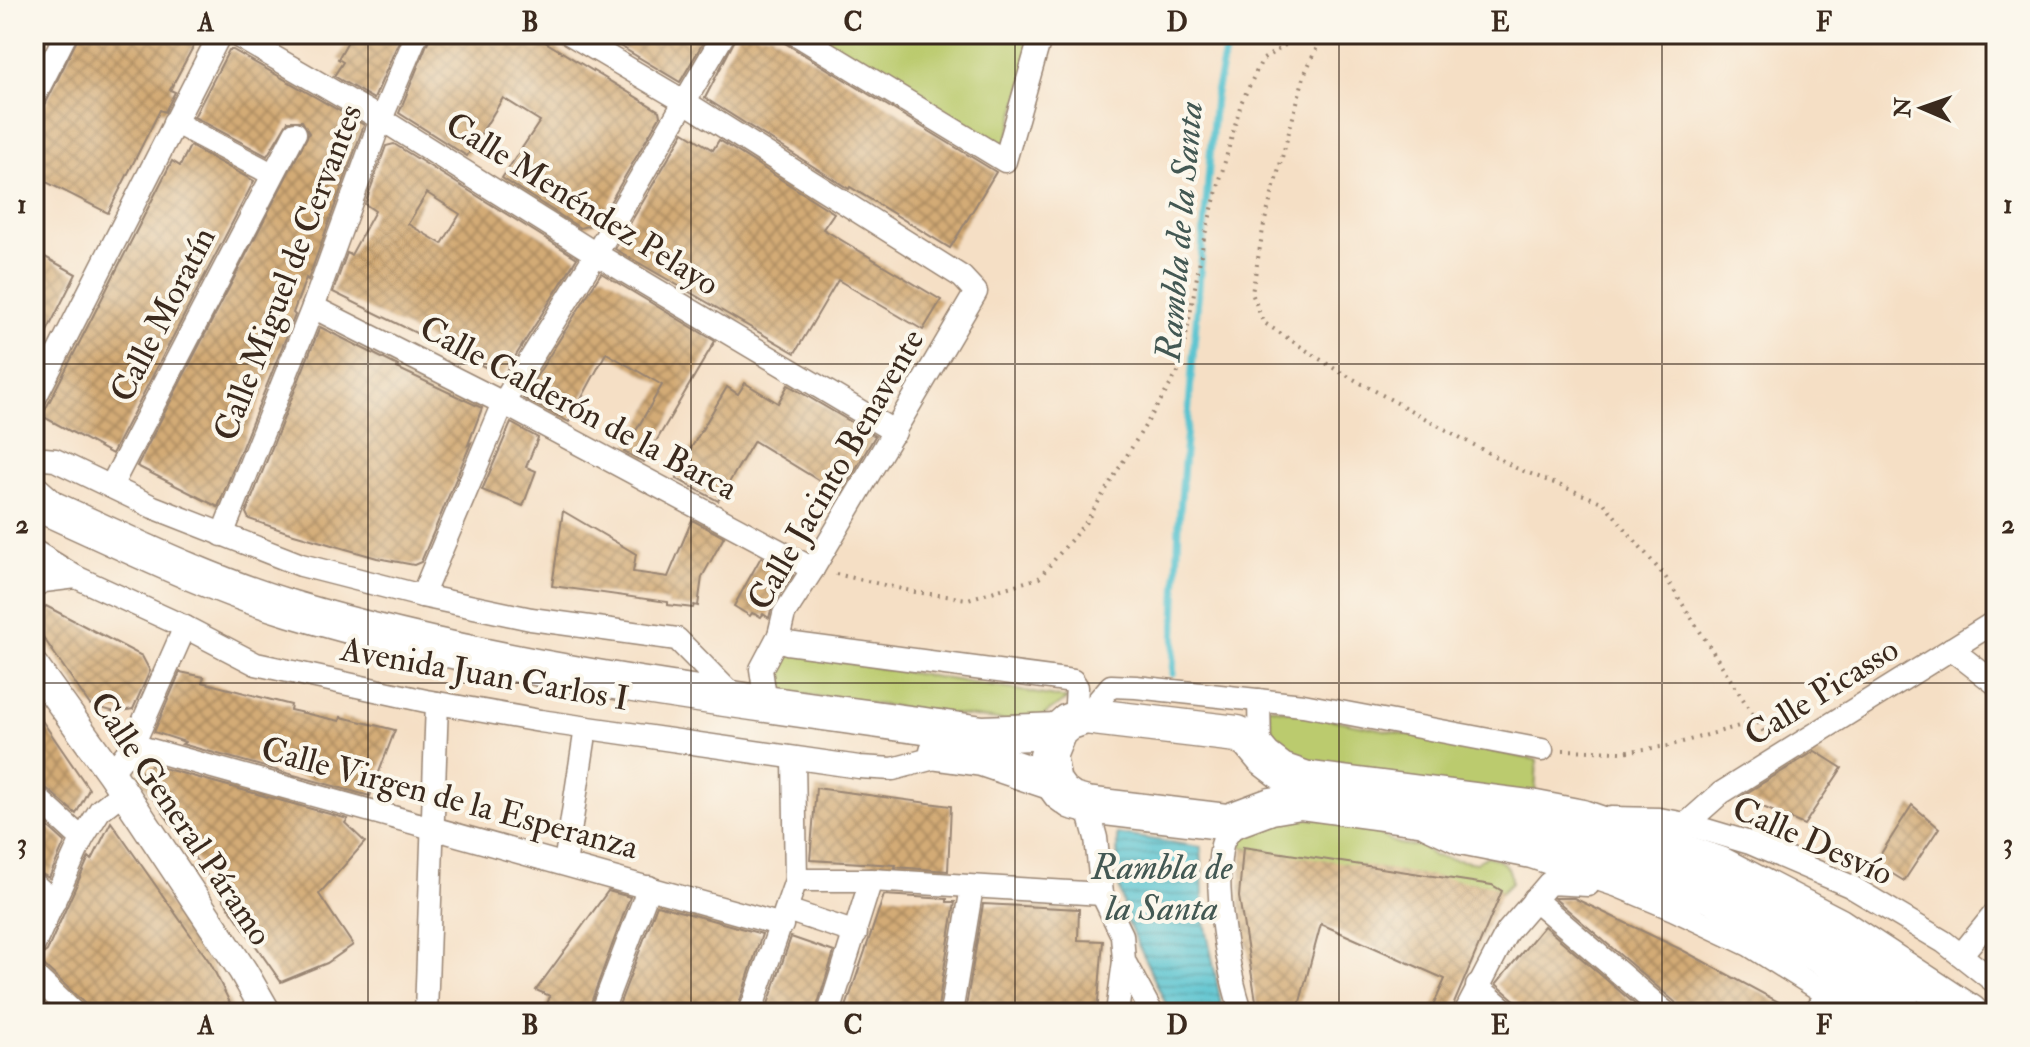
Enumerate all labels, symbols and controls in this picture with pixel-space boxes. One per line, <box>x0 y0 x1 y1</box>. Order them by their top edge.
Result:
text: A <box>197 7 215 39</box>
text: B <box>521 7 539 39</box>
text: C <box>843 7 863 39</box>
text: D <box>1166 7 1188 39</box>
text: E <box>1491 7 1510 39</box>
text: F <box>1816 7 1833 39</box>
north arrow <box>1882 68 1962 148</box>
text: N <box>1889 97 1917 119</box>
street label: Calle Miguel de Cervantes <box>204 98 372 447</box>
water label: Rambla de la Santa <box>1146 99 1213 364</box>
street label: Calle Menéndez Pelayo <box>438 103 727 306</box>
text: 1 <box>17 189 27 221</box>
text: 1 <box>2003 189 2013 221</box>
street label: Calle Moratín <box>101 220 226 409</box>
street label: Calle Calderón de la Barca <box>412 306 745 511</box>
street label: Calle Jacinto Benavente <box>738 321 934 618</box>
text: 2 <box>15 509 29 541</box>
text: 2 <box>2001 509 2015 541</box>
street label: Avenida Juan Carlos I <box>336 628 632 721</box>
street label: Calle Picasso <box>1737 628 1907 756</box>
street label: Calle General Páramo <box>80 684 282 954</box>
street label: Calle Virgen de la Esperanza <box>256 727 644 870</box>
street label: Calle Desvío <box>1726 787 1899 896</box>
text: 3 <box>17 828 27 860</box>
text: 3 <box>2003 828 2013 860</box>
water label: Rambla de la Santa <box>1091 845 1233 931</box>
text: A <box>197 1010 215 1042</box>
text: B <box>521 1010 539 1042</box>
text: C <box>843 1010 863 1042</box>
text: D <box>1166 1010 1188 1042</box>
text: E <box>1491 1010 1510 1042</box>
text: F <box>1816 1010 1833 1042</box>

